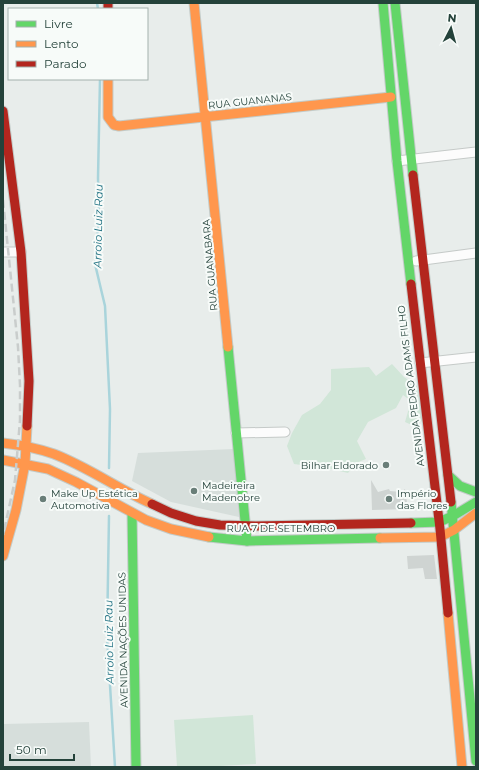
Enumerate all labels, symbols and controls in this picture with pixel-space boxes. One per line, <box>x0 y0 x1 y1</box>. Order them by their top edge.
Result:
legend <box>8 8 148 80</box>
north arrow <box>431 8 471 48</box>
text: N <box>447 11 457 25</box>
text: Livre <box>44 16 73 31</box>
text: Lento <box>44 36 79 51</box>
text: Parado <box>44 56 87 71</box>
street label: RUA GUANANAS <box>207 90 293 112</box>
water label: Arroio Luiz Rau <box>90 184 106 269</box>
street label: RUA GUANABARA <box>199 218 220 311</box>
street label: AVENIDA PEDRO ADAMS FILHO <box>395 305 427 467</box>
place label: Bilhar Eldorado <box>301 459 378 472</box>
marker: Bilhar Eldorado <box>381 460 391 470</box>
place label: Madeireira Madenobre <box>202 479 260 504</box>
marker: Madeireira Madenobre <box>189 486 199 496</box>
place label: Make Up Estética Automotiva <box>51 487 138 512</box>
place label: Império das Flores <box>397 487 447 512</box>
marker: Make Up Estética Automotiva <box>38 494 48 504</box>
marker: Império das Flores <box>384 494 394 504</box>
street label: RUA 7 DE SETEMBRO <box>227 522 335 535</box>
street label: AVENIDA NAÇÕES UNIDAS <box>115 572 131 708</box>
water label: Arroio Luiz Rau <box>101 600 117 685</box>
scale bar <box>10 736 74 762</box>
text: 50 m <box>16 742 47 757</box>

